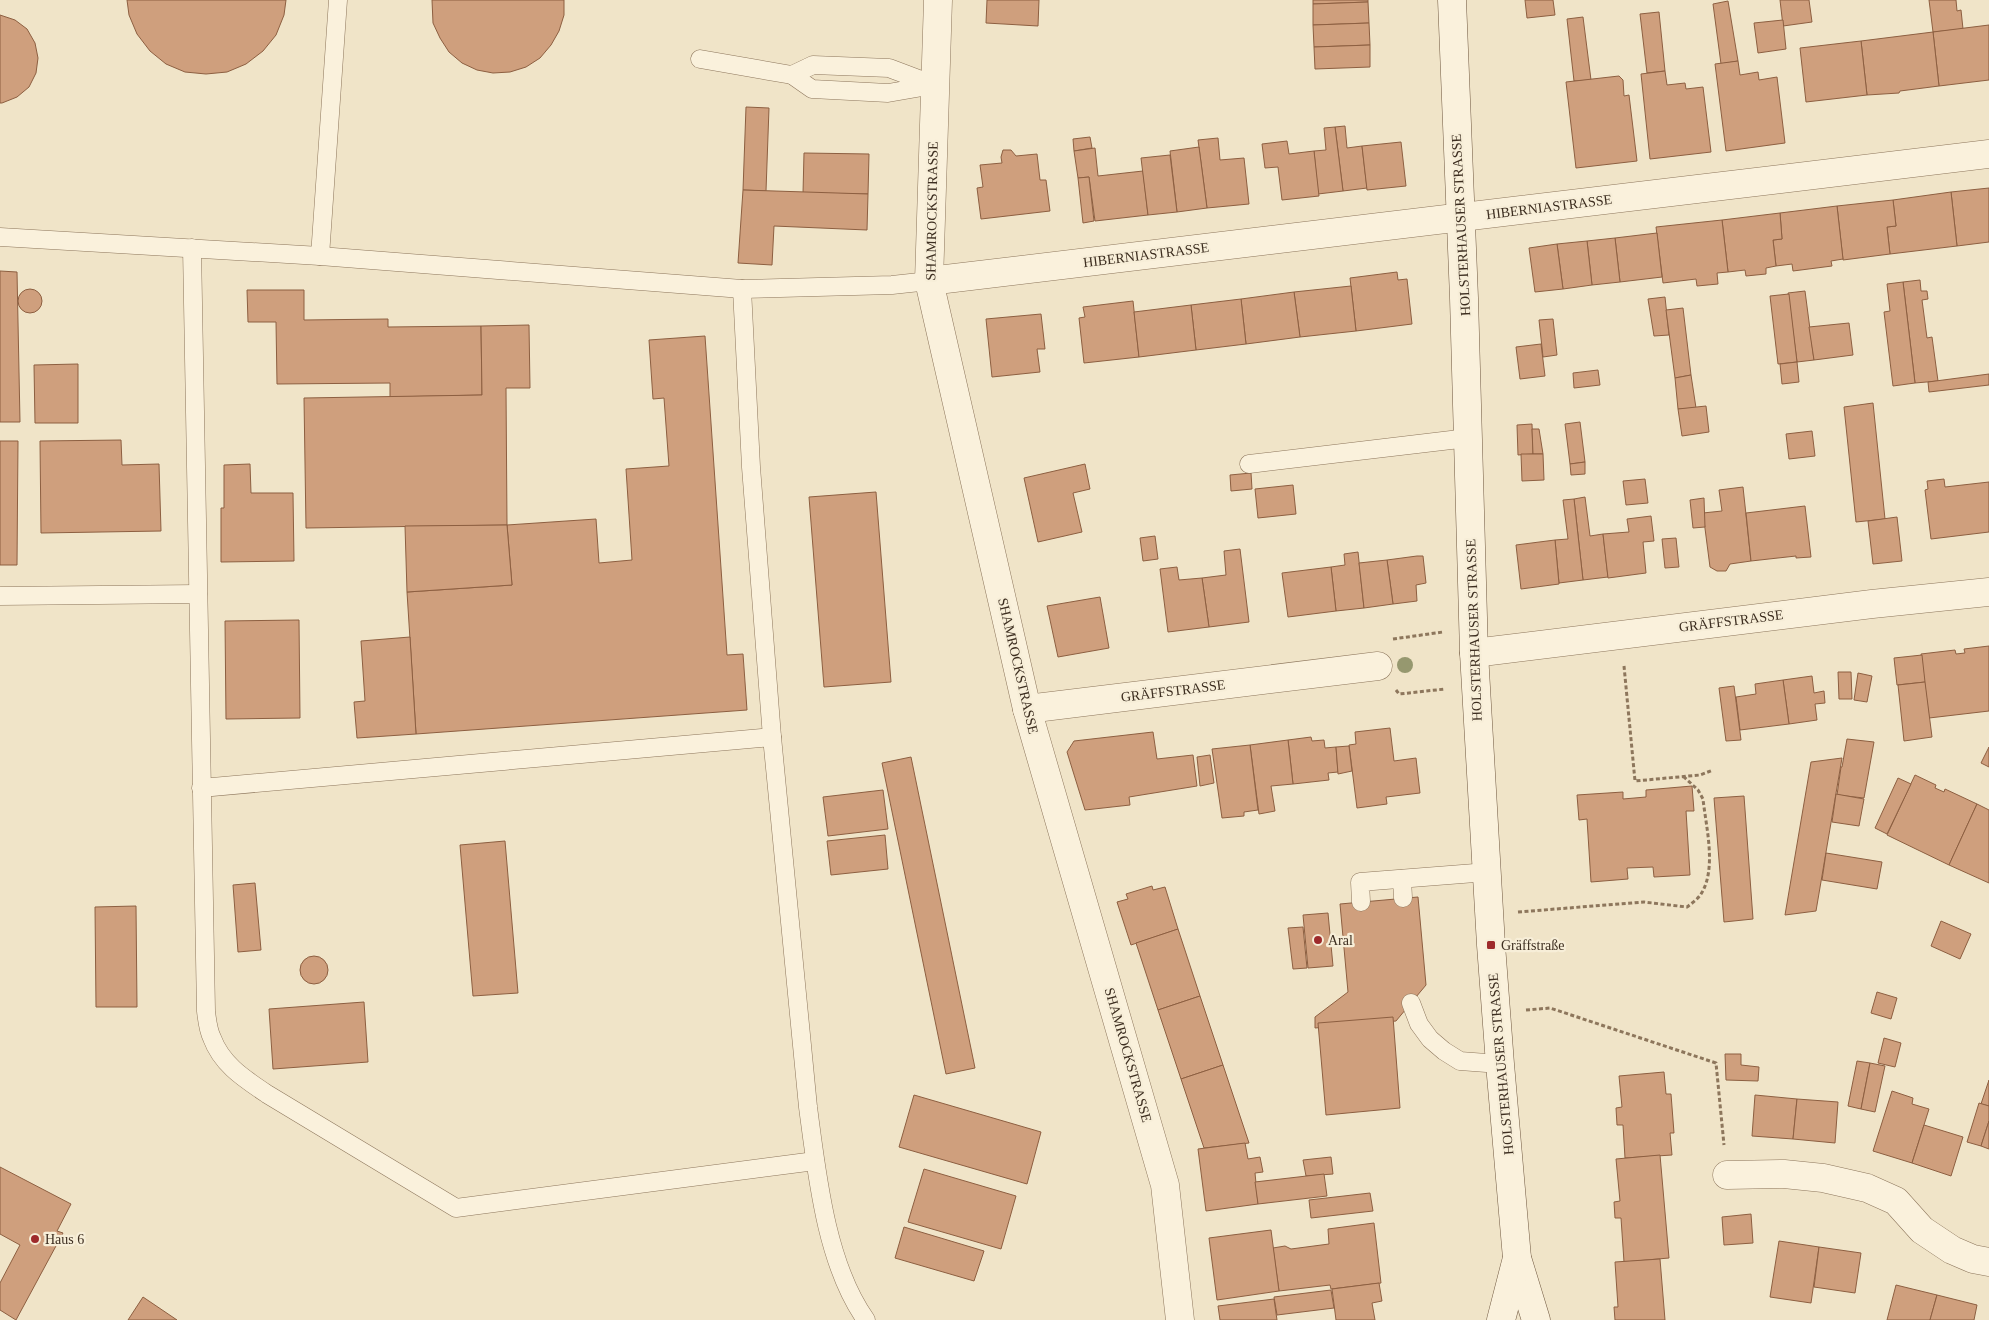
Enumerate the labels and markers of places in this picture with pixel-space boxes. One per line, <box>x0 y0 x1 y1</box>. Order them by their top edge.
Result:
place label: Aral <box>1328 933 1353 948</box>
marker: Aral <box>1312 934 1324 946</box>
place label: Gräffstraße <box>1501 938 1565 953</box>
marker: Gräffstraße <box>1485 939 1497 951</box>
place label: Haus 6 <box>45 1232 84 1247</box>
marker: Haus 6 <box>29 1233 41 1245</box>

